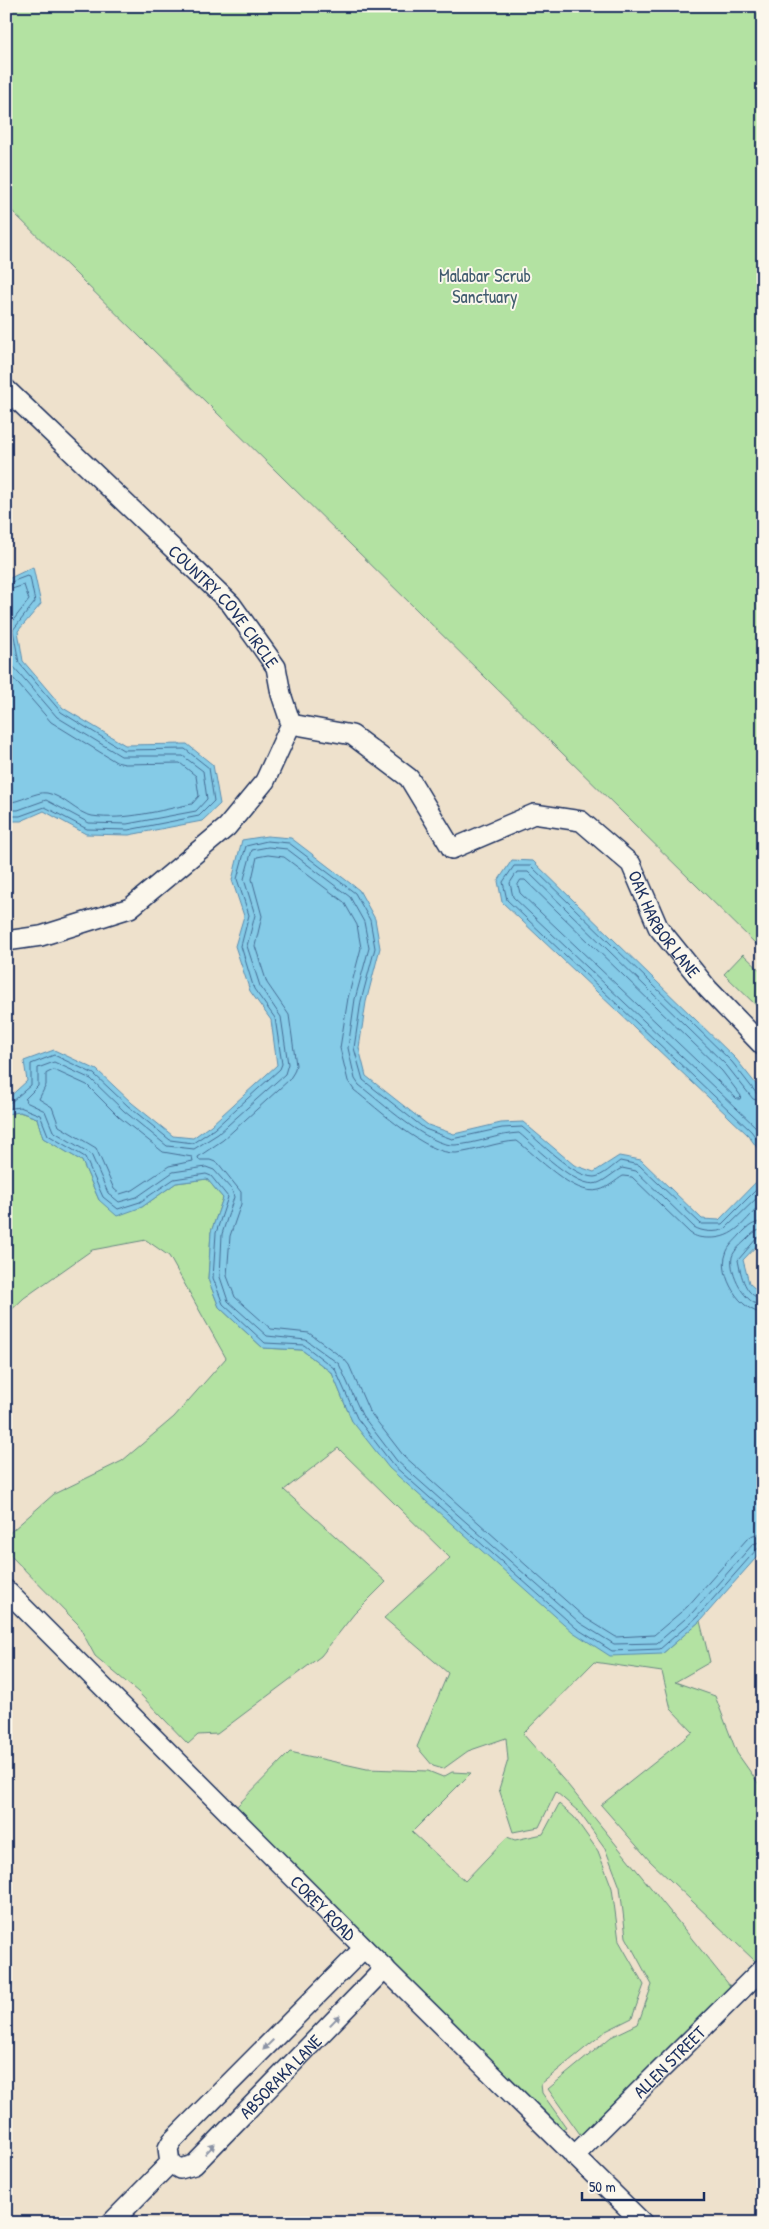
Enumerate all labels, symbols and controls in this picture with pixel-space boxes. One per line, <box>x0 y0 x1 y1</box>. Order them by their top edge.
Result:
park label: Malabar Scrub Sanctuary <box>439 263 531 309</box>
street label: COUNTRY COVE CIRCLE <box>163 538 285 673</box>
street label: OAK HARBOR LANE <box>623 866 706 983</box>
street label: COREY ROAD <box>285 1869 362 1946</box>
one-way arrow <box>329 2014 341 2026</box>
street label: ALLEN STREET <box>627 2019 711 2103</box>
street label: ABSORAKA LANE <box>233 2028 327 2124</box>
one-way arrow <box>262 2038 274 2050</box>
one-way arrow <box>204 2143 216 2155</box>
scale bar <box>582 2169 704 2201</box>
text: 50 m <box>589 2176 616 2197</box>

